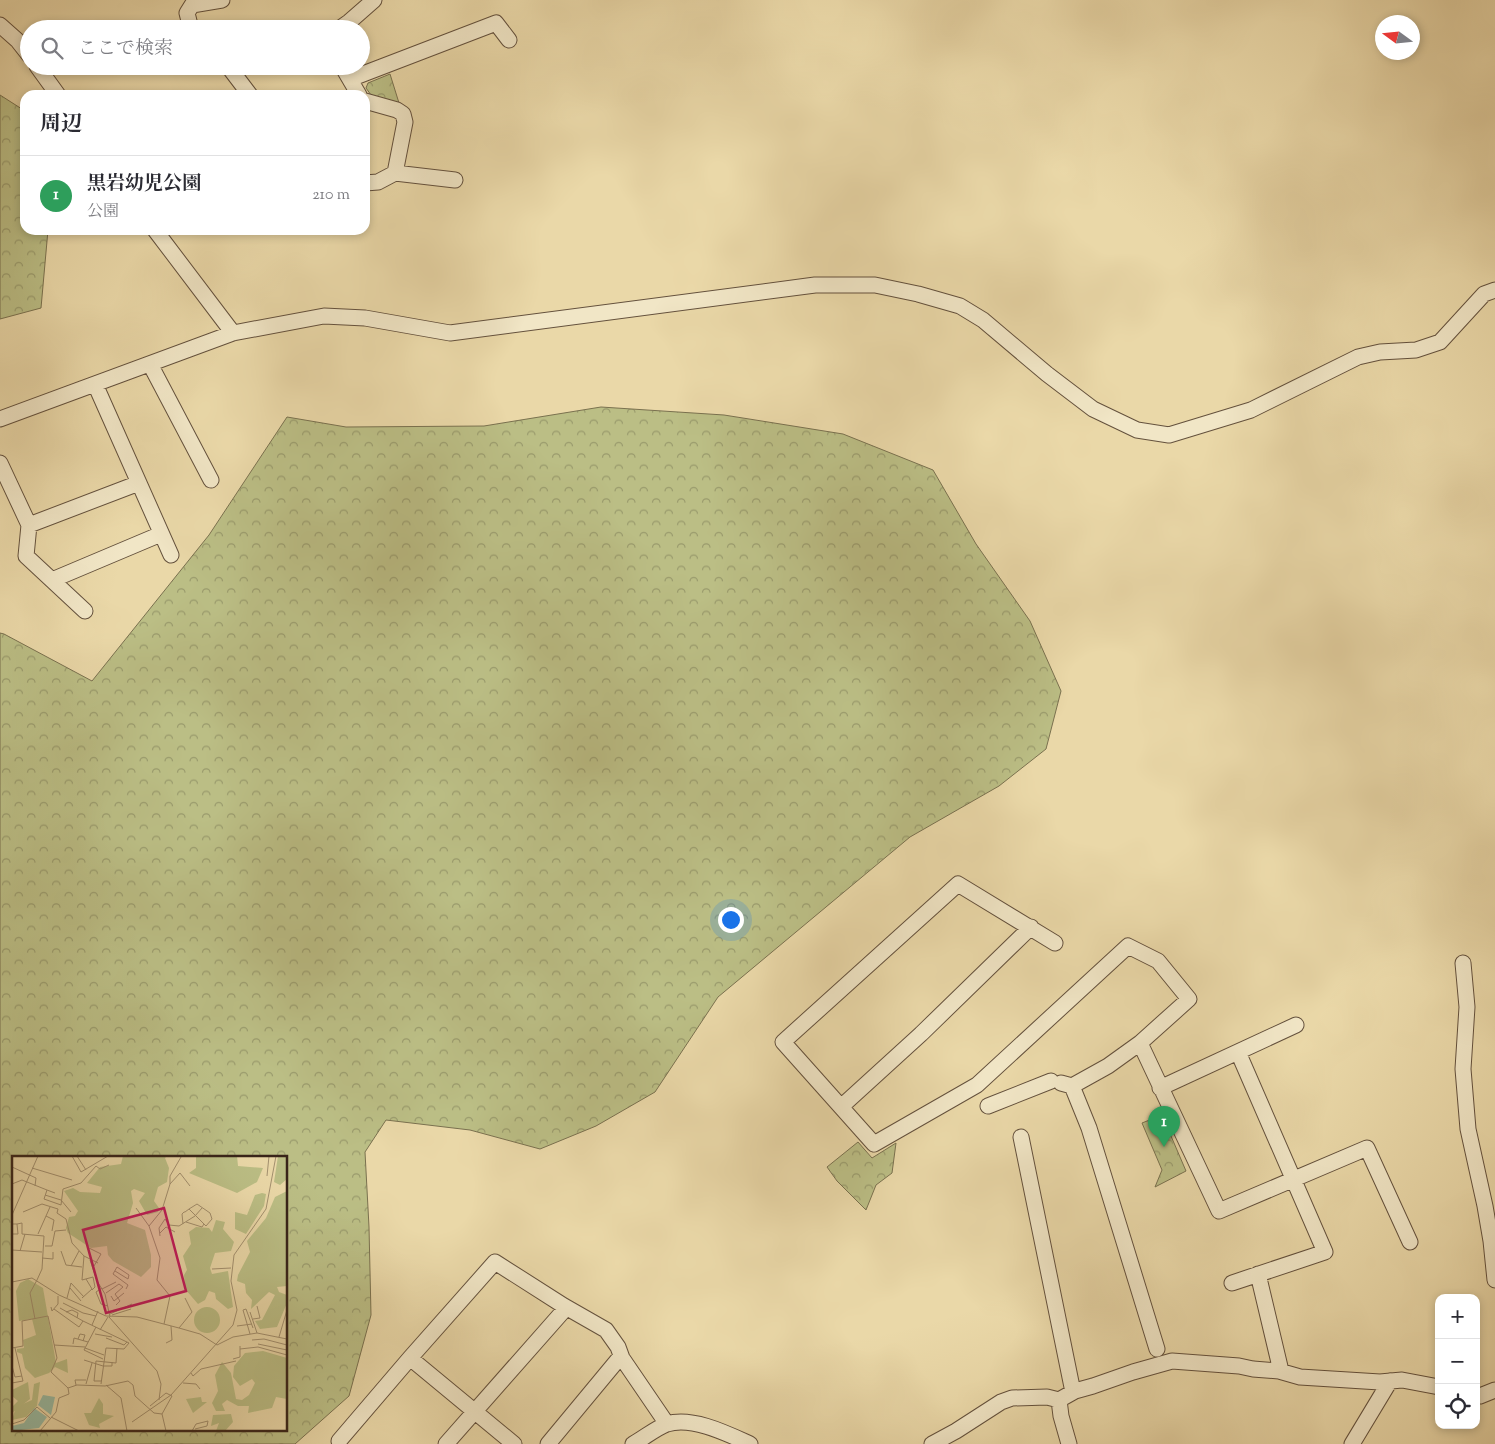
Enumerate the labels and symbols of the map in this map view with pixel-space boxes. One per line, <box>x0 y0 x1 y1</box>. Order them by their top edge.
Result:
north arrow <box>1375 15 1420 60</box>
your location <box>718 907 744 933</box>
pin: 1 <box>1148 1106 1180 1147</box>
inset map <box>12 1156 288 1432</box>

